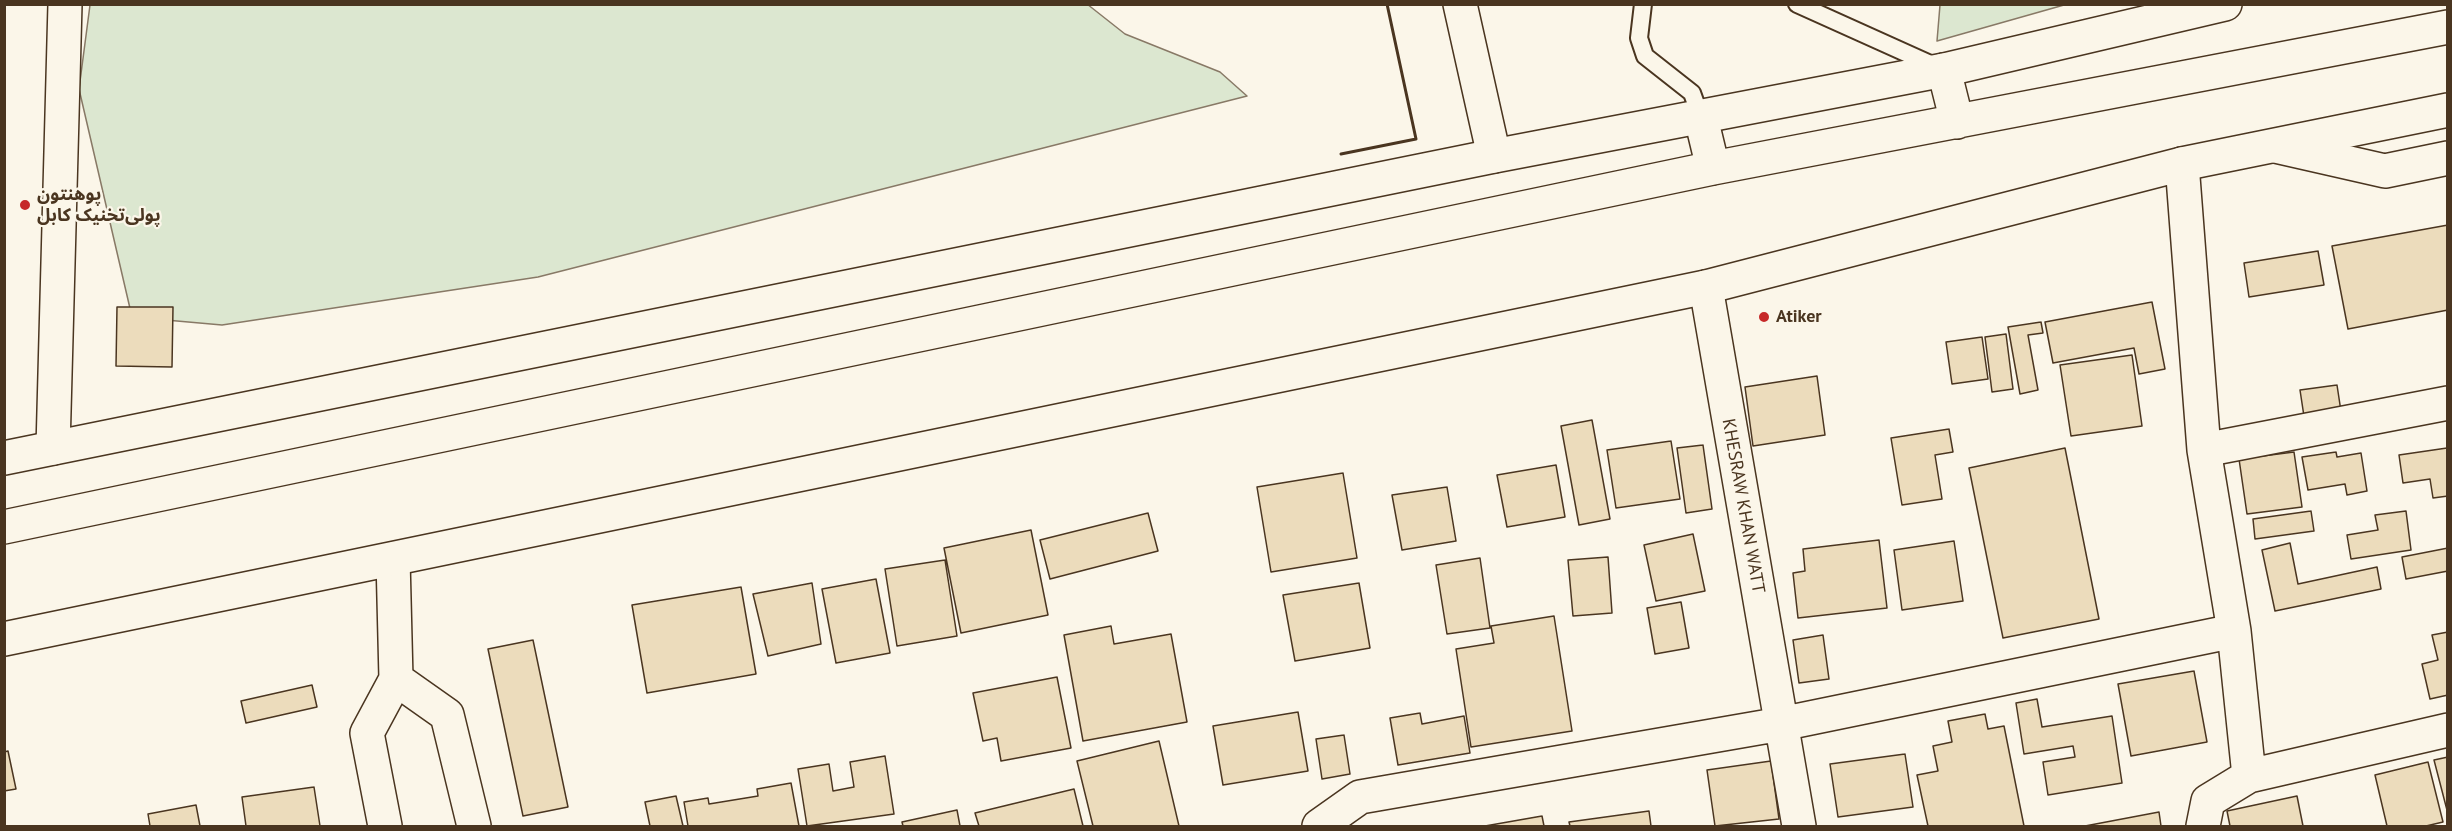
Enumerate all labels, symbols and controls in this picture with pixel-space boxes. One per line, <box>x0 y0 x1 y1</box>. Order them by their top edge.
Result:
place label: پوهنتون پولی‌تخنیک کابل <box>37 184 161 226</box>
marker: پوهنتون پولی‌تخنیک کابل <box>18 198 32 212</box>
place label: Atiker <box>1776 306 1822 328</box>
marker: Atiker <box>1757 310 1771 324</box>
street label: KHESRAW KHAN WATT <box>1717 417 1769 595</box>

